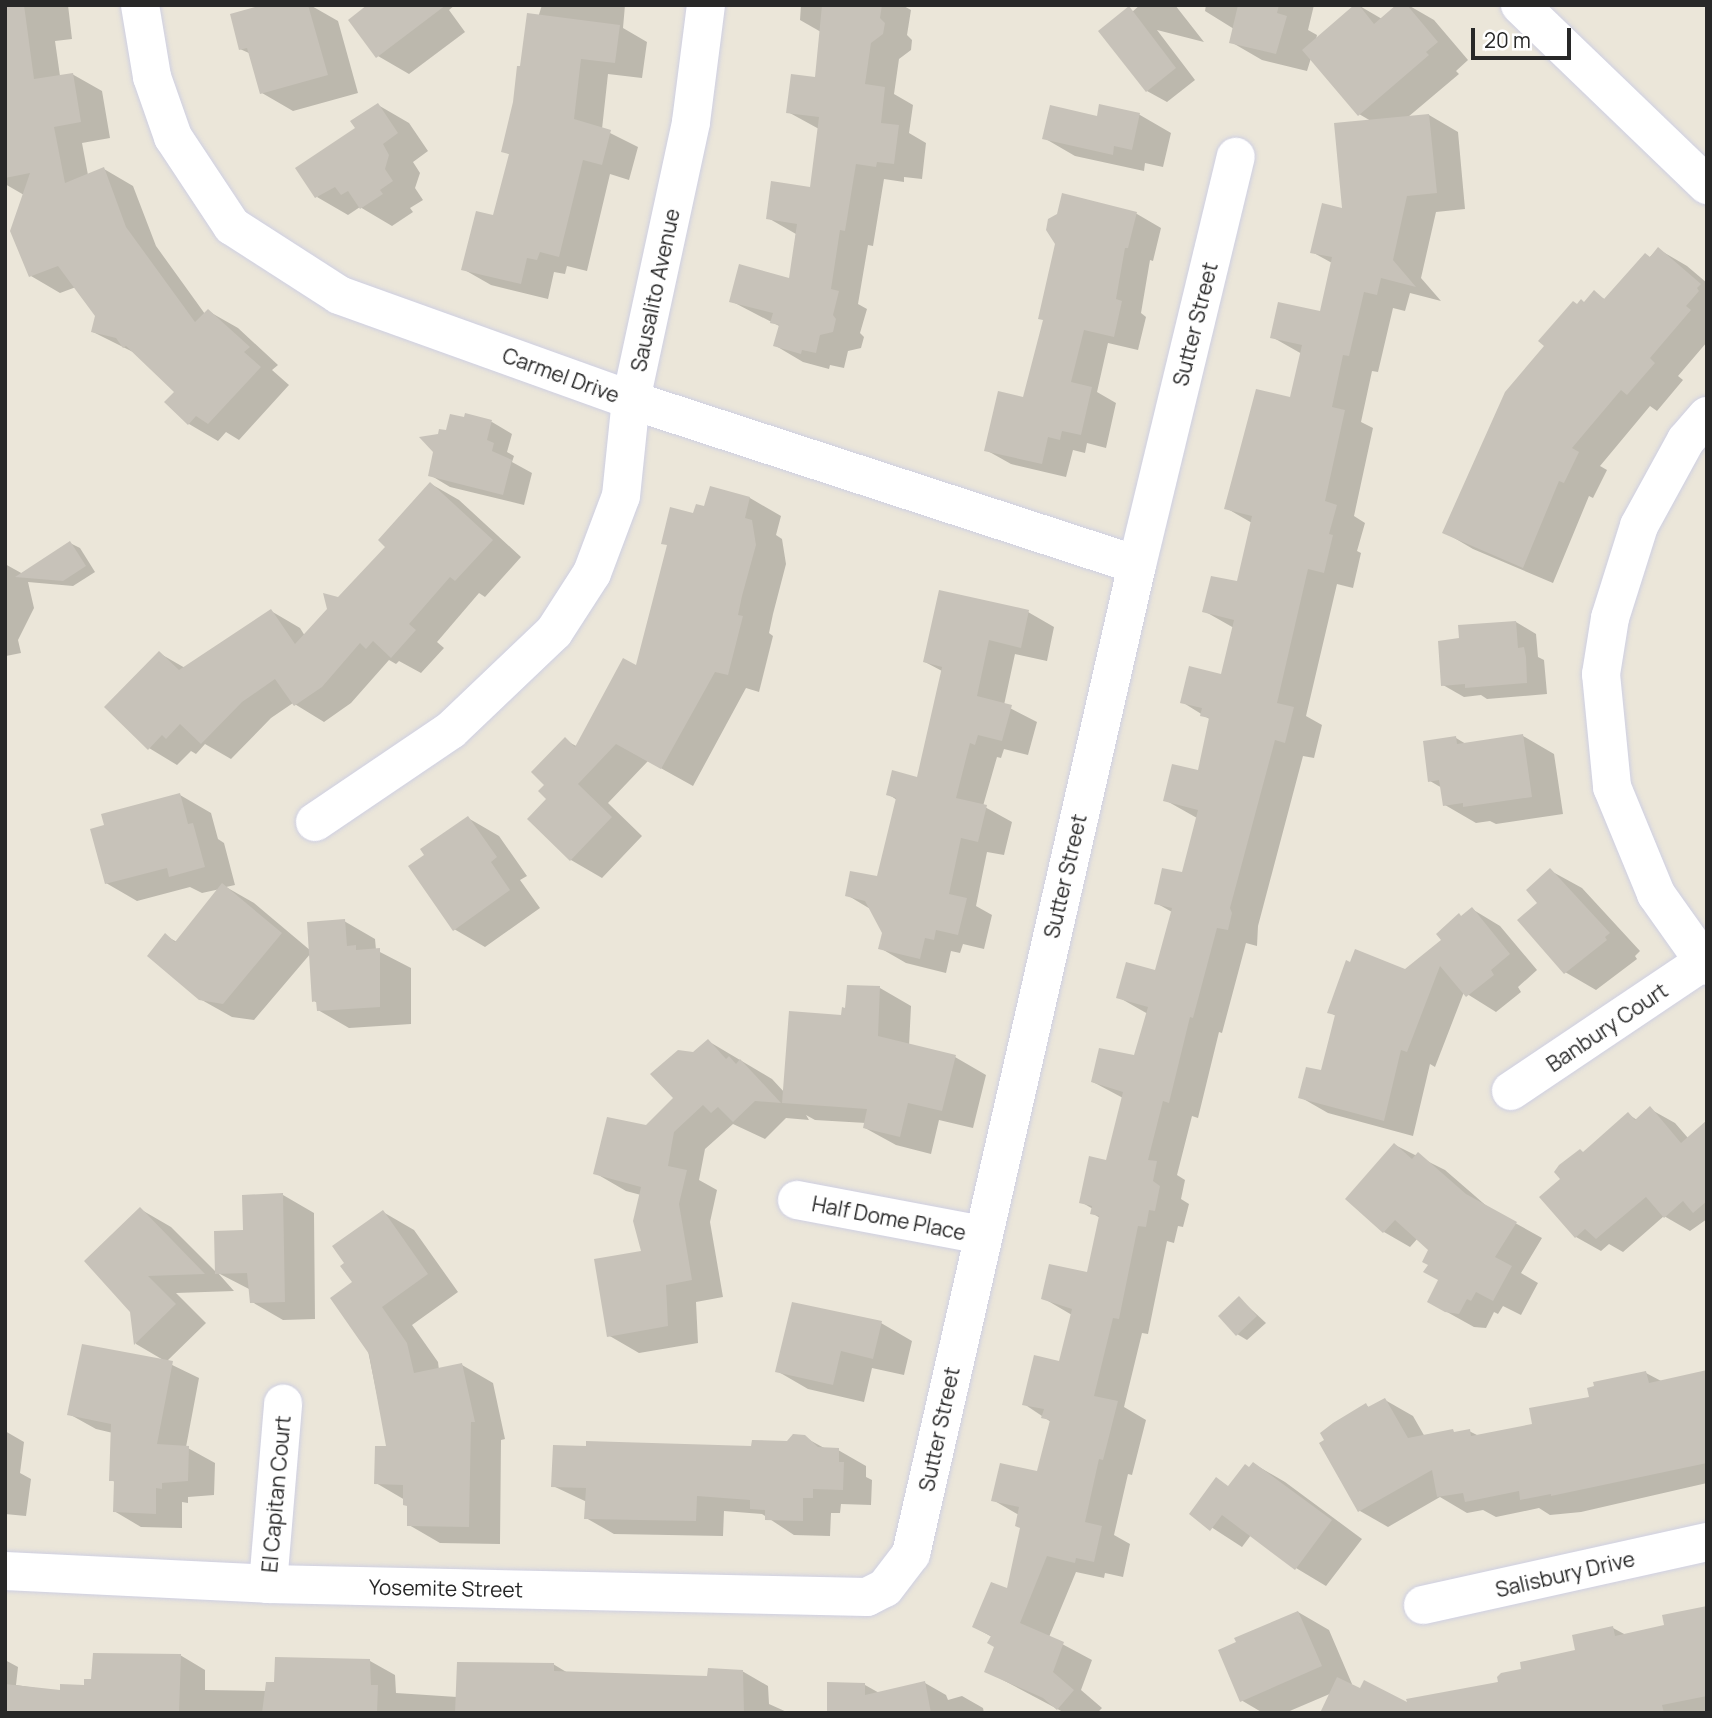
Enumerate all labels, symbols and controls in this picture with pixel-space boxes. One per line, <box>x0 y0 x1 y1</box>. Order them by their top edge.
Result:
scale bar <box>1474 14 1574 58</box>
text: 20 m <box>1484 26 1531 54</box>
street label: Sausalito Avenue <box>625 206 685 374</box>
street label: Sutter Street <box>1167 259 1223 389</box>
street label: Carmel Drive <box>499 342 623 408</box>
street label: Sutter Street <box>1038 811 1092 941</box>
street label: Banbury Court <box>1542 977 1672 1077</box>
street label: Half Dome Place <box>810 1191 968 1245</box>
street label: Sutter Street <box>914 1364 964 1494</box>
street label: El Capitan Court <box>257 1414 295 1574</box>
street label: Salisbury Drive <box>1493 1546 1637 1602</box>
street label: Yosemite Street <box>369 1574 523 1602</box>

